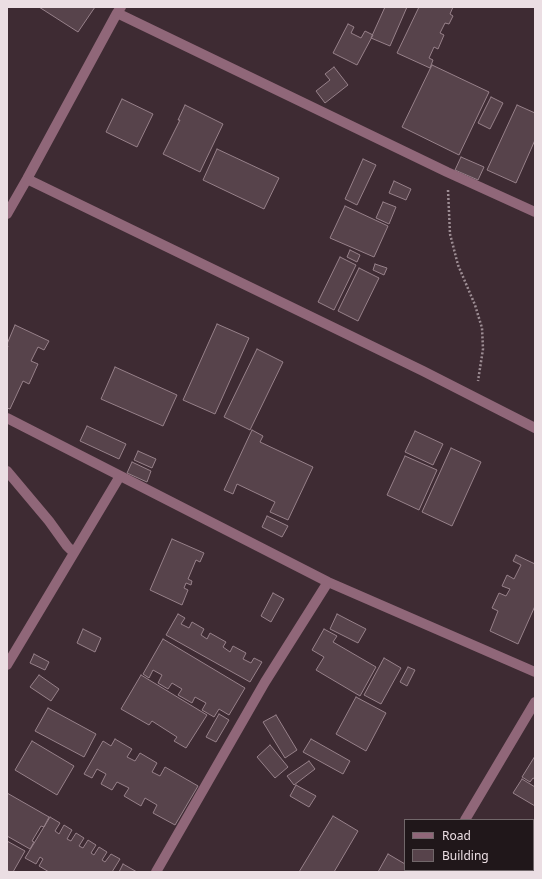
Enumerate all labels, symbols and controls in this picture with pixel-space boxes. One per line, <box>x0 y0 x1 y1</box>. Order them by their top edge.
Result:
legend <box>404 819 534 871</box>
text: Road <box>442 827 471 844</box>
text: Building <box>442 847 489 864</box>

